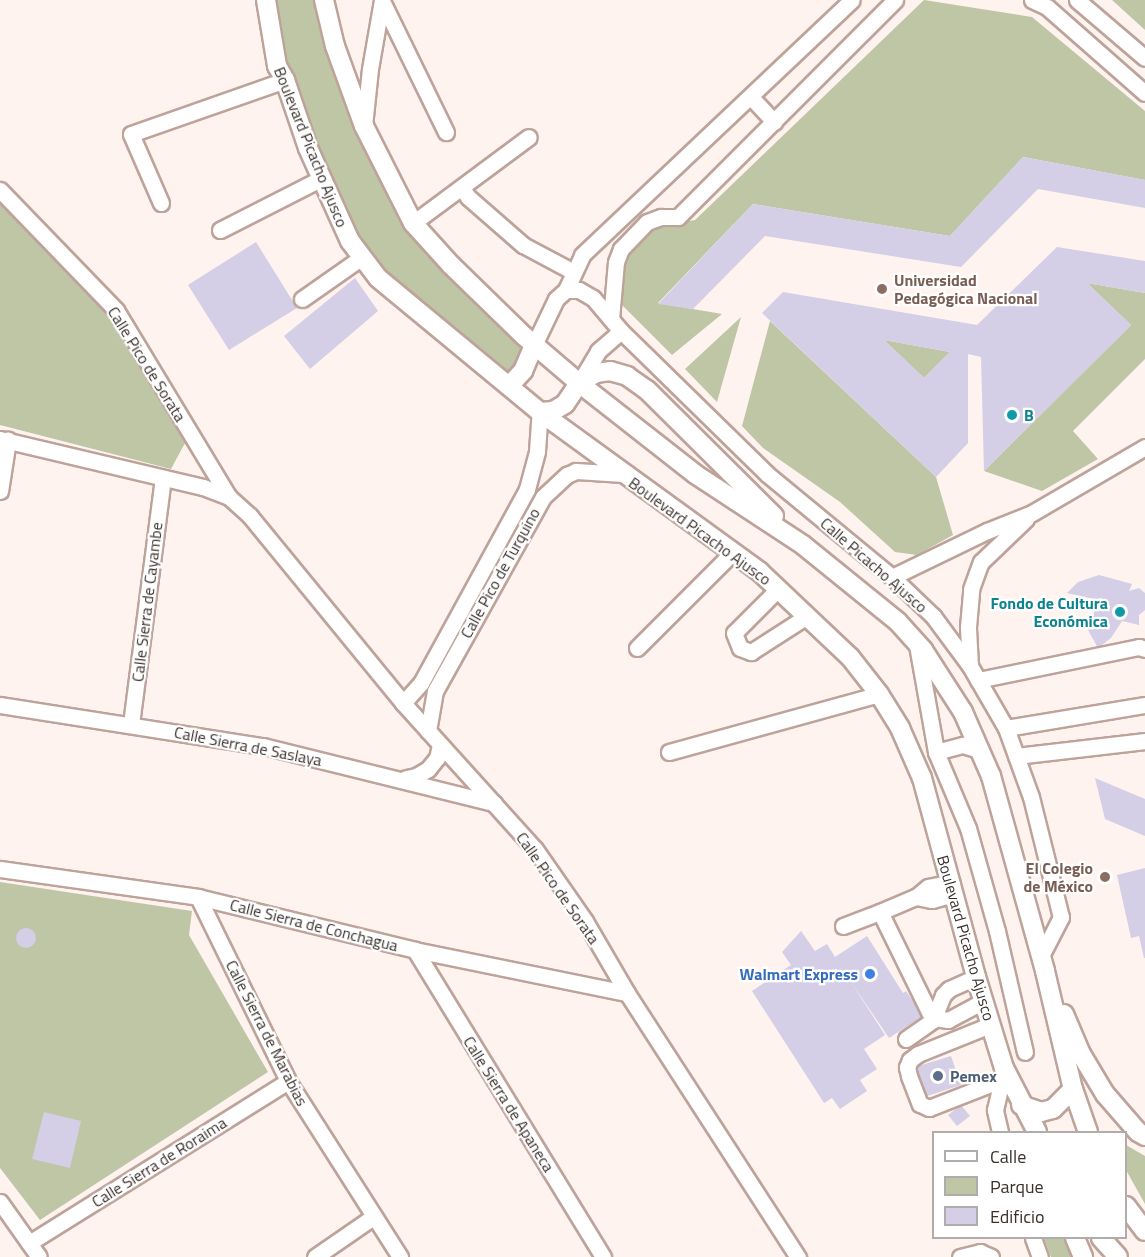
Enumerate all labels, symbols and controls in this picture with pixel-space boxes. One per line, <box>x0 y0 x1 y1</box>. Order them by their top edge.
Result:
street label: Boulevard Picacho Ajusco <box>270 64 352 230</box>
place label: Universidad Pedagógica Nacional <box>894 270 1037 308</box>
marker: Universidad Pedagógica Nacional <box>875 282 889 296</box>
street label: Calle Pico de Sorata <box>104 303 190 425</box>
place label: B <box>1024 405 1034 425</box>
marker: B <box>1005 408 1019 422</box>
street label: Boulevard Picacho Ajusco <box>625 473 775 589</box>
street label: Calle Pico de Turquino <box>456 505 544 641</box>
street label: Calle Picacho Ajusco <box>817 513 931 617</box>
street label: Calle Sierra de Cayambe <box>128 521 166 683</box>
place label: Fondo de Cultura Económica <box>991 593 1108 631</box>
marker: Fondo de Cultura Económica <box>1113 605 1127 619</box>
street label: Calle Sierra de Saslaya <box>173 722 323 770</box>
street label: Calle Pico de Sorata <box>512 828 604 948</box>
street label: Boulevard Picacho Ajusco <box>933 853 999 1023</box>
place label: El Colegio de México <box>1023 858 1093 896</box>
marker: El Colegio de México <box>1098 870 1112 884</box>
street label: Calle Sierra de Conchagua <box>228 895 400 955</box>
street label: Calle Sierra de Marabias <box>222 957 312 1109</box>
place label: Walmart Express <box>740 964 858 984</box>
marker: Walmart Express <box>863 967 877 981</box>
street label: Calle Sierra de Apaneca <box>459 1033 559 1175</box>
place label: Pemex <box>950 1066 997 1086</box>
marker: Pemex <box>931 1069 945 1083</box>
street label: Calle Sierra de Roraima <box>88 1113 230 1211</box>
legend <box>932 1131 1127 1239</box>
text: Calle <box>990 1143 1026 1170</box>
text: Parque <box>990 1173 1044 1200</box>
text: Edificio <box>990 1203 1044 1230</box>

